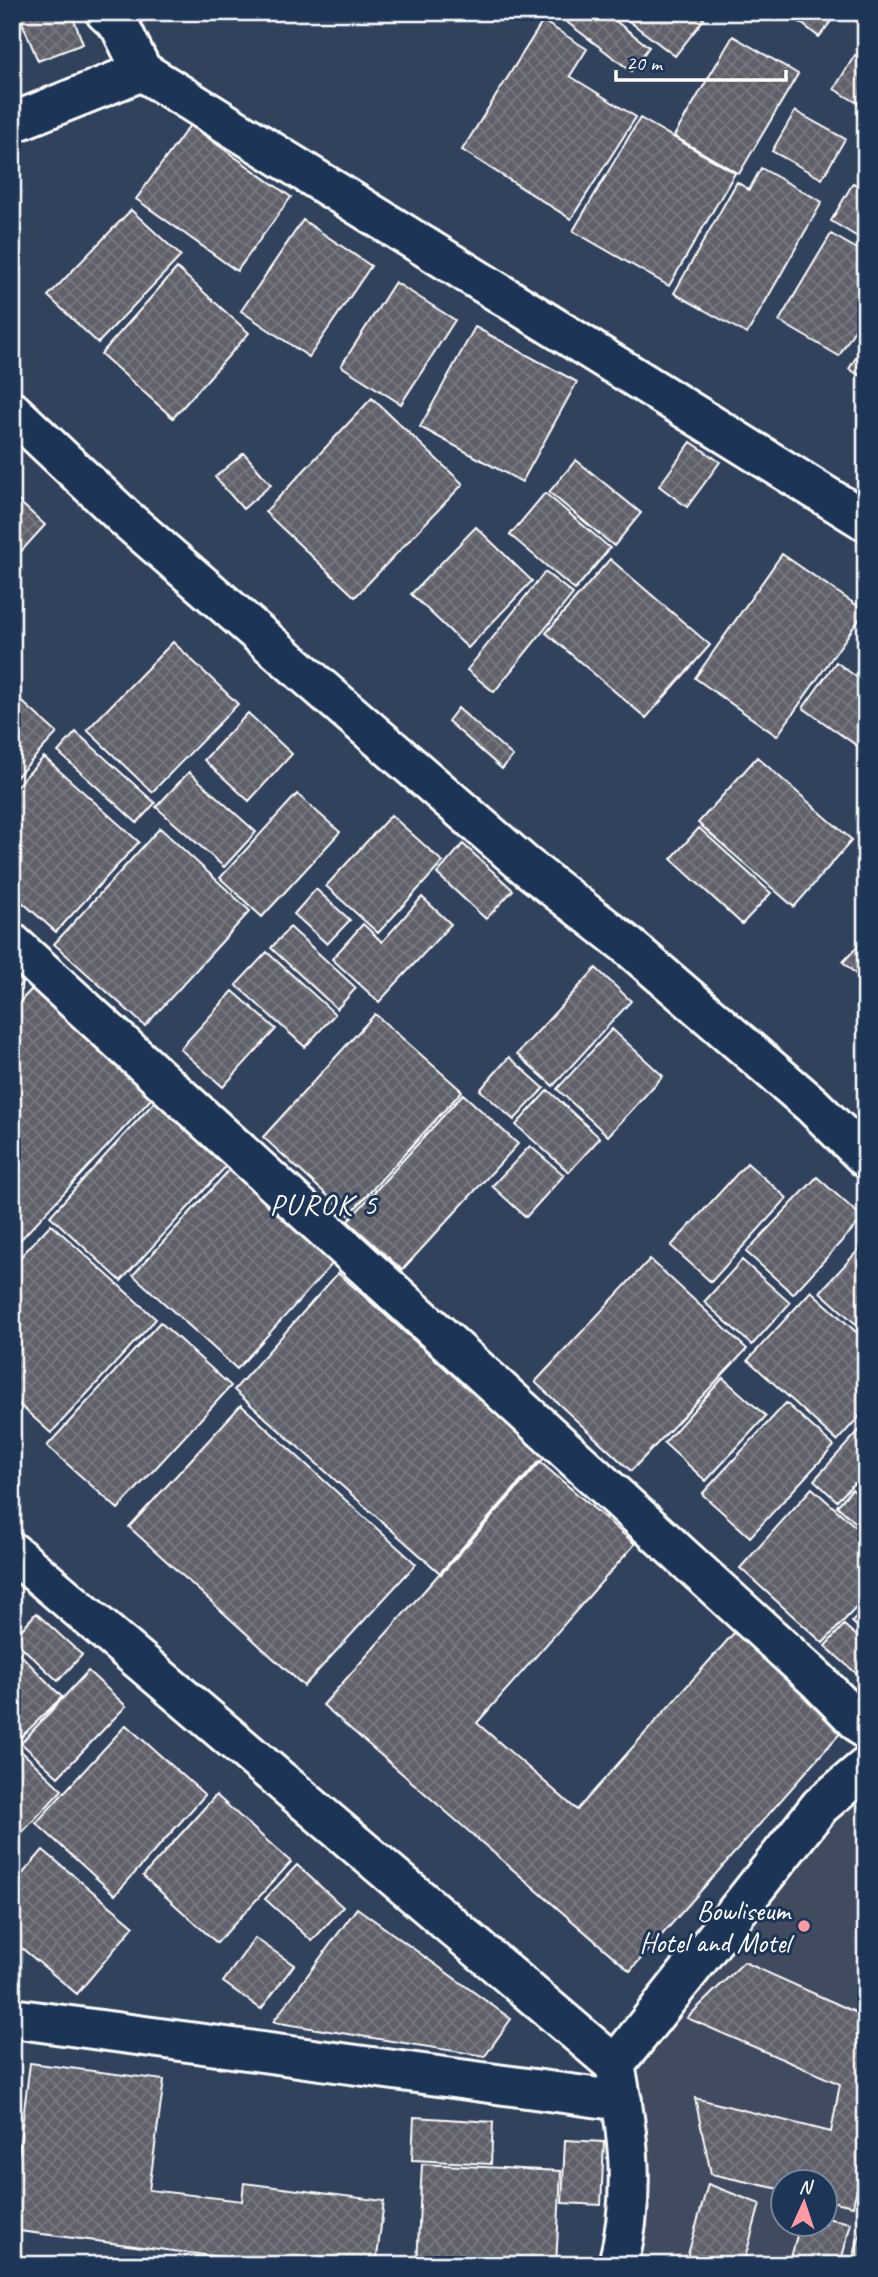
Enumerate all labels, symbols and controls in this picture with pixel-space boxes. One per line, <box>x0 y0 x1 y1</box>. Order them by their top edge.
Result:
scale bar <box>616 38 785 82</box>
text: 20 m <box>626 50 664 76</box>
district label: PUROK 5 <box>269 1185 379 1223</box>
place label: Bowliseum Hotel and Motel <box>639 1893 795 1960</box>
marker: Bowliseum Hotel and Motel <box>796 1918 812 1934</box>
north arrow <box>770 2168 840 2238</box>
text: N <box>798 2175 815 2199</box>

